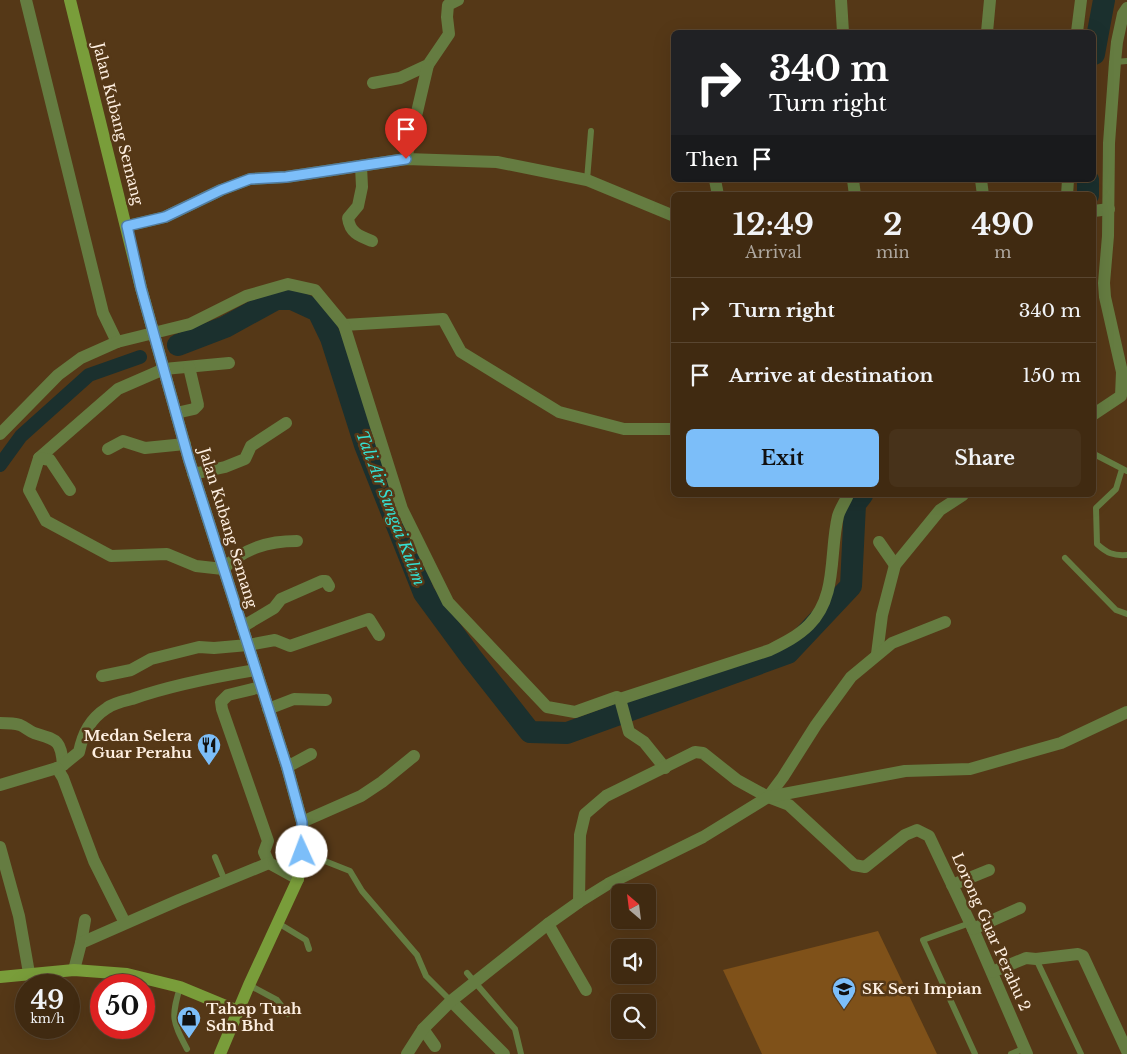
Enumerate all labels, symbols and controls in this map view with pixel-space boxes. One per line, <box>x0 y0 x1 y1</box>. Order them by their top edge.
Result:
street label: Jalan Kubang Semang <box>89 39 148 208</box>
text: 340 m <box>769 47 889 90</box>
icon: right <box>686 50 751 115</box>
text: Turn right <box>769 90 887 117</box>
pin <box>385 108 427 159</box>
icon: arrive <box>392 115 420 143</box>
icon: arrive <box>748 145 776 173</box>
text: Then <box>686 148 738 171</box>
text: 12:49 <box>733 206 814 243</box>
text: 2 <box>883 206 903 243</box>
text: 490 <box>971 206 1034 243</box>
text: Arrival <box>745 242 802 262</box>
text: min <box>876 242 910 262</box>
text: m <box>994 242 1011 262</box>
icon: right <box>686 296 714 324</box>
text: Turn right <box>729 299 835 322</box>
text: 340 m <box>1019 299 1081 322</box>
icon: arrive <box>686 361 714 389</box>
text: Arrive at destination <box>729 364 933 387</box>
text: 150 m <box>1022 364 1081 387</box>
water label: Tali Air Sungai Kulim <box>352 428 430 588</box>
button: Exit <box>686 429 879 487</box>
button: Share <box>889 429 1081 487</box>
street label: Jalan Kubang Semang <box>194 443 262 611</box>
place label: Medan Selera Guar Perahu <box>84 726 192 762</box>
restaurant icon: Medan Selera Guar Perahu <box>196 732 222 766</box>
position arrow <box>275 825 327 877</box>
street label: Lorong Guar Perahu 2 <box>948 850 1035 1014</box>
north arrow <box>611 884 656 929</box>
map controls <box>611 884 656 1039</box>
button: sound <box>611 939 656 984</box>
speed limit sign: 50 <box>90 974 155 1039</box>
school or university icon: SK Seri Impian <box>831 976 857 1010</box>
place label: SK Seri Impian <box>862 979 982 998</box>
text: 49 <box>31 985 64 1016</box>
button: search <box>611 994 656 1039</box>
place label: Tahap Tuah Sdn Bhd <box>206 999 302 1035</box>
shop icon: Tahap Tuah Sdn Bhd <box>176 1005 202 1039</box>
text: km/h <box>30 1011 65 1026</box>

